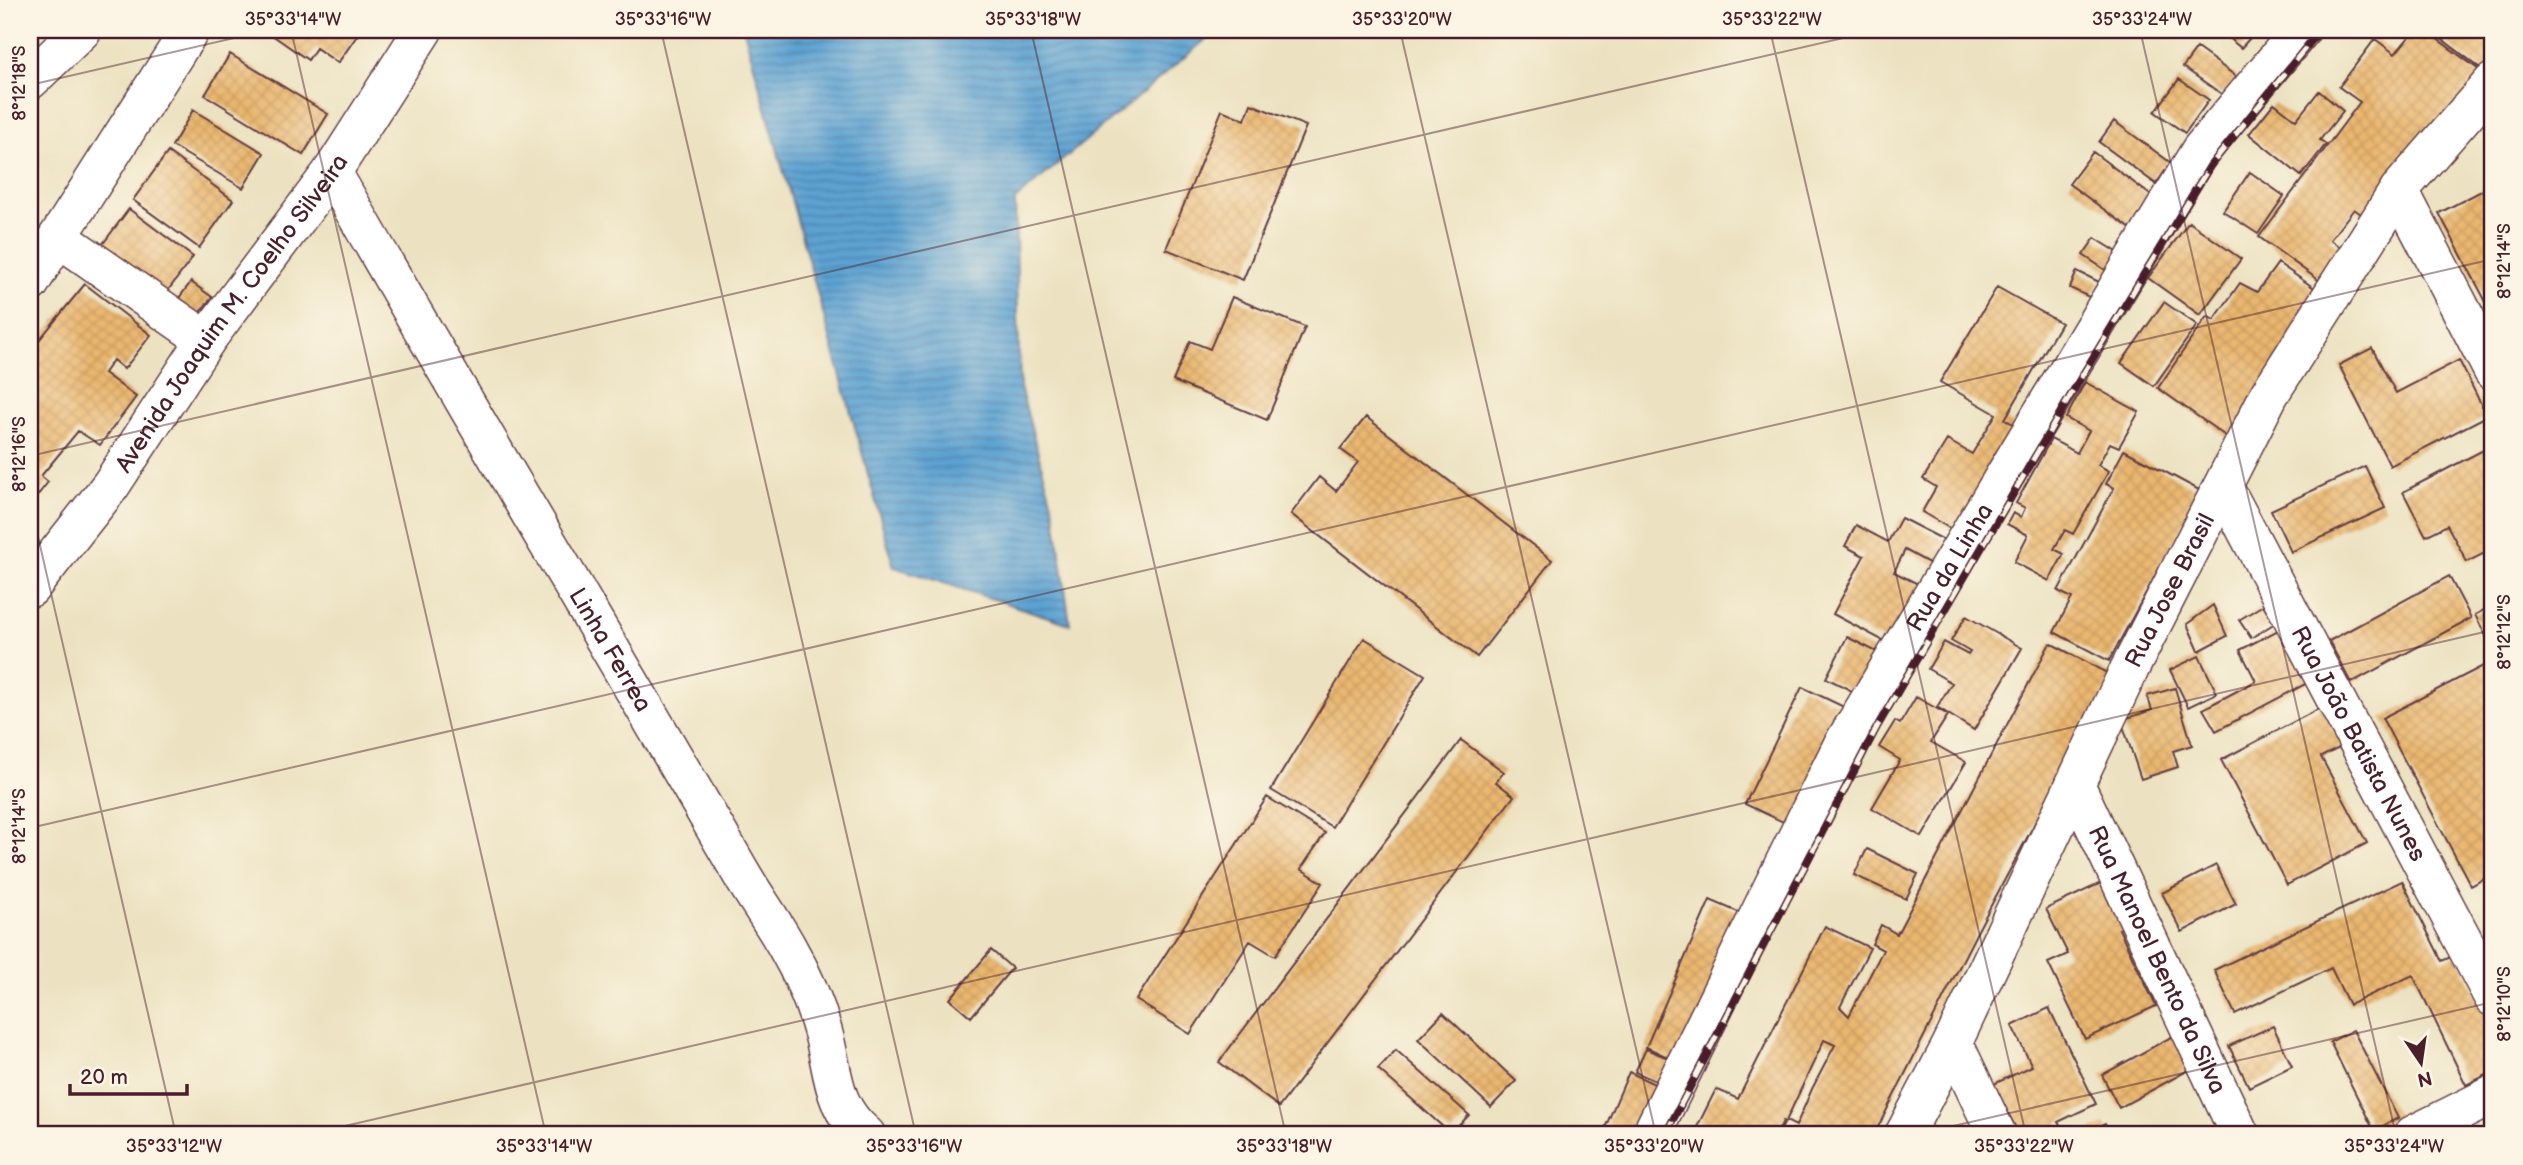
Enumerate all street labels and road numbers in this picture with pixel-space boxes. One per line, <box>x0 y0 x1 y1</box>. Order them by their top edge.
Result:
street label: Avenida Joaquim M. Coelho Silveira <box>109 149 354 478</box>
street label: Rua da Linha <box>1900 498 1999 636</box>
street label: Rua Jose Brasil <box>2118 509 2221 672</box>
street label: Linha Ferrea <box>563 583 658 717</box>
street label: Rua João Batista Nunes <box>2285 621 2433 866</box>
street label: Rua Manoel Bento da Silva <box>2082 821 2233 1098</box>

